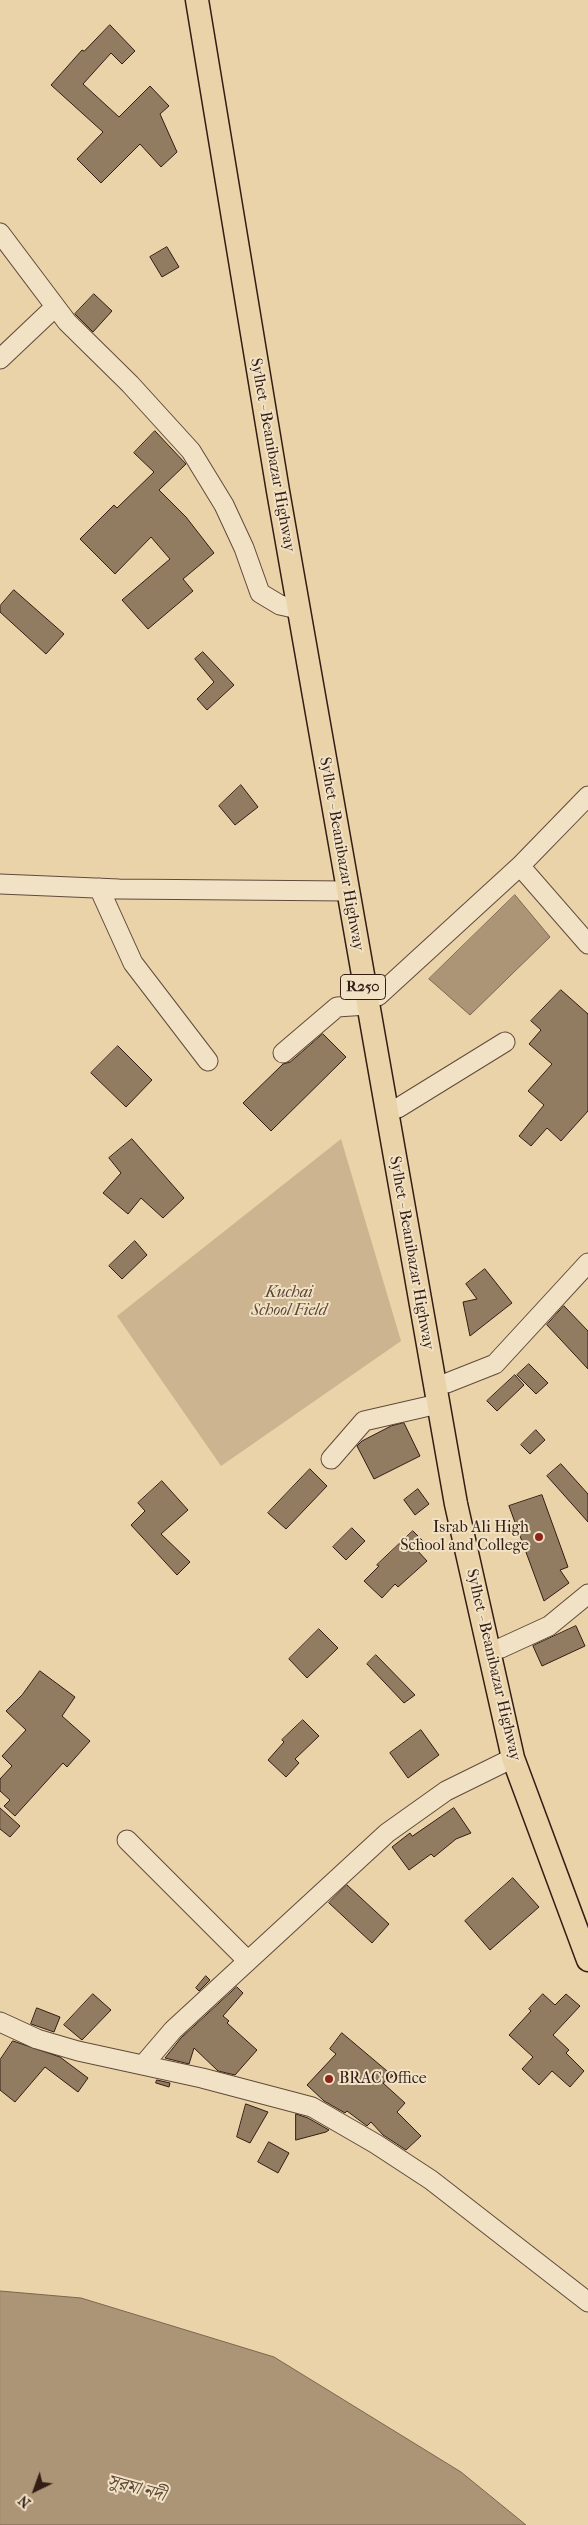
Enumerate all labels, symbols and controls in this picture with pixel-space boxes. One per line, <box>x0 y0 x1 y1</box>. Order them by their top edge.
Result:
street label: Sylhet - Beanibazar Highway <box>245 357 299 553</box>
street label: Sylhet - Beanibazar Highway <box>314 756 368 952</box>
road number: R250 <box>340 974 386 1000</box>
street label: Sylhet - Beanibazar Highway <box>384 1155 438 1351</box>
park label: Kuchai School Field <box>251 1283 327 1321</box>
place label: Israb Ali High School and College <box>400 1518 529 1556</box>
marker: Israb Ali High School and College <box>533 1531 545 1543</box>
street label: Sylhet - Beanibazar Highway <box>462 1567 524 1763</box>
place label: BRAC Office <box>339 2069 427 2089</box>
marker: BRAC Office <box>323 2073 335 2085</box>
north arrow <box>10 2465 60 2515</box>
water label: সুরমা নদী <box>104 2471 168 2507</box>
text: N <box>15 2492 34 2511</box>

